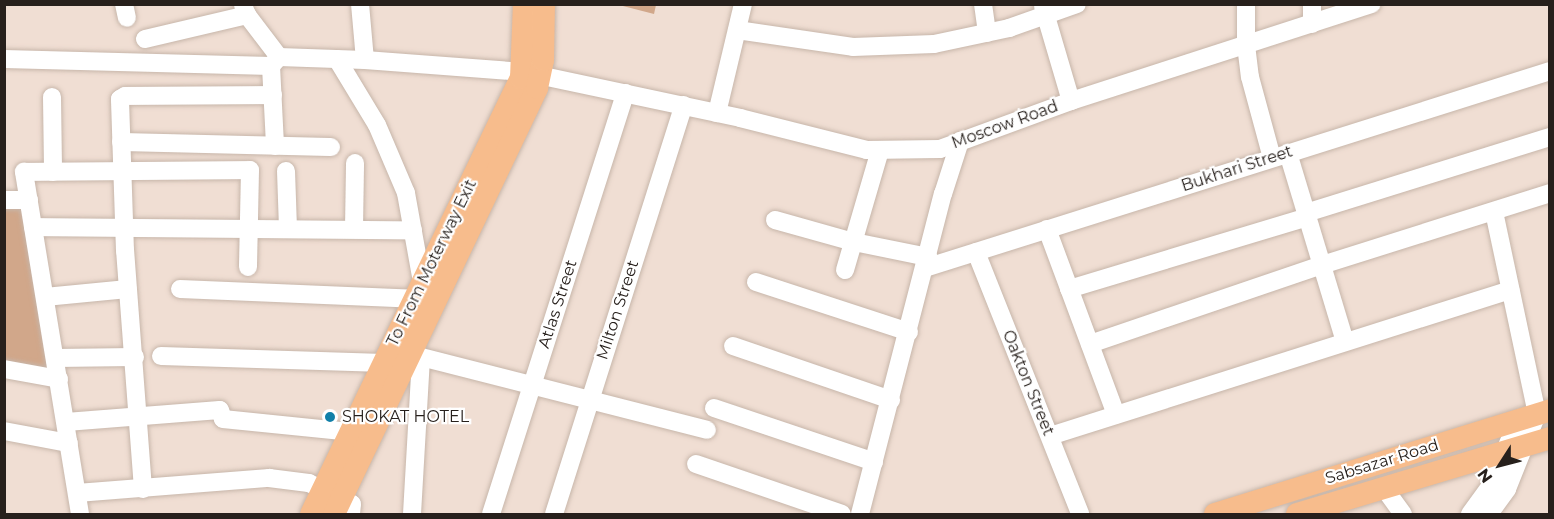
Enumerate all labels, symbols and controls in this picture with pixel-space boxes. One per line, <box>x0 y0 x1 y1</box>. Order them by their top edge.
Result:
street label: Moscow Road <box>949 97 1061 153</box>
street label: Bukhari Street <box>1179 142 1295 196</box>
street label: To From Moterway Exit <box>383 176 481 350</box>
street label: Atlas Street <box>535 257 581 351</box>
street label: Milton Street <box>593 258 643 362</box>
street label: Oakton Street <box>998 327 1058 439</box>
place label: SHOKAT HOTEL <box>342 407 469 427</box>
marker: SHOKAT HOTEL <box>323 410 337 424</box>
north arrow <box>1470 435 1530 495</box>
street label: Sabsazar Road <box>1323 436 1441 488</box>
text: N <box>1474 465 1497 487</box>

